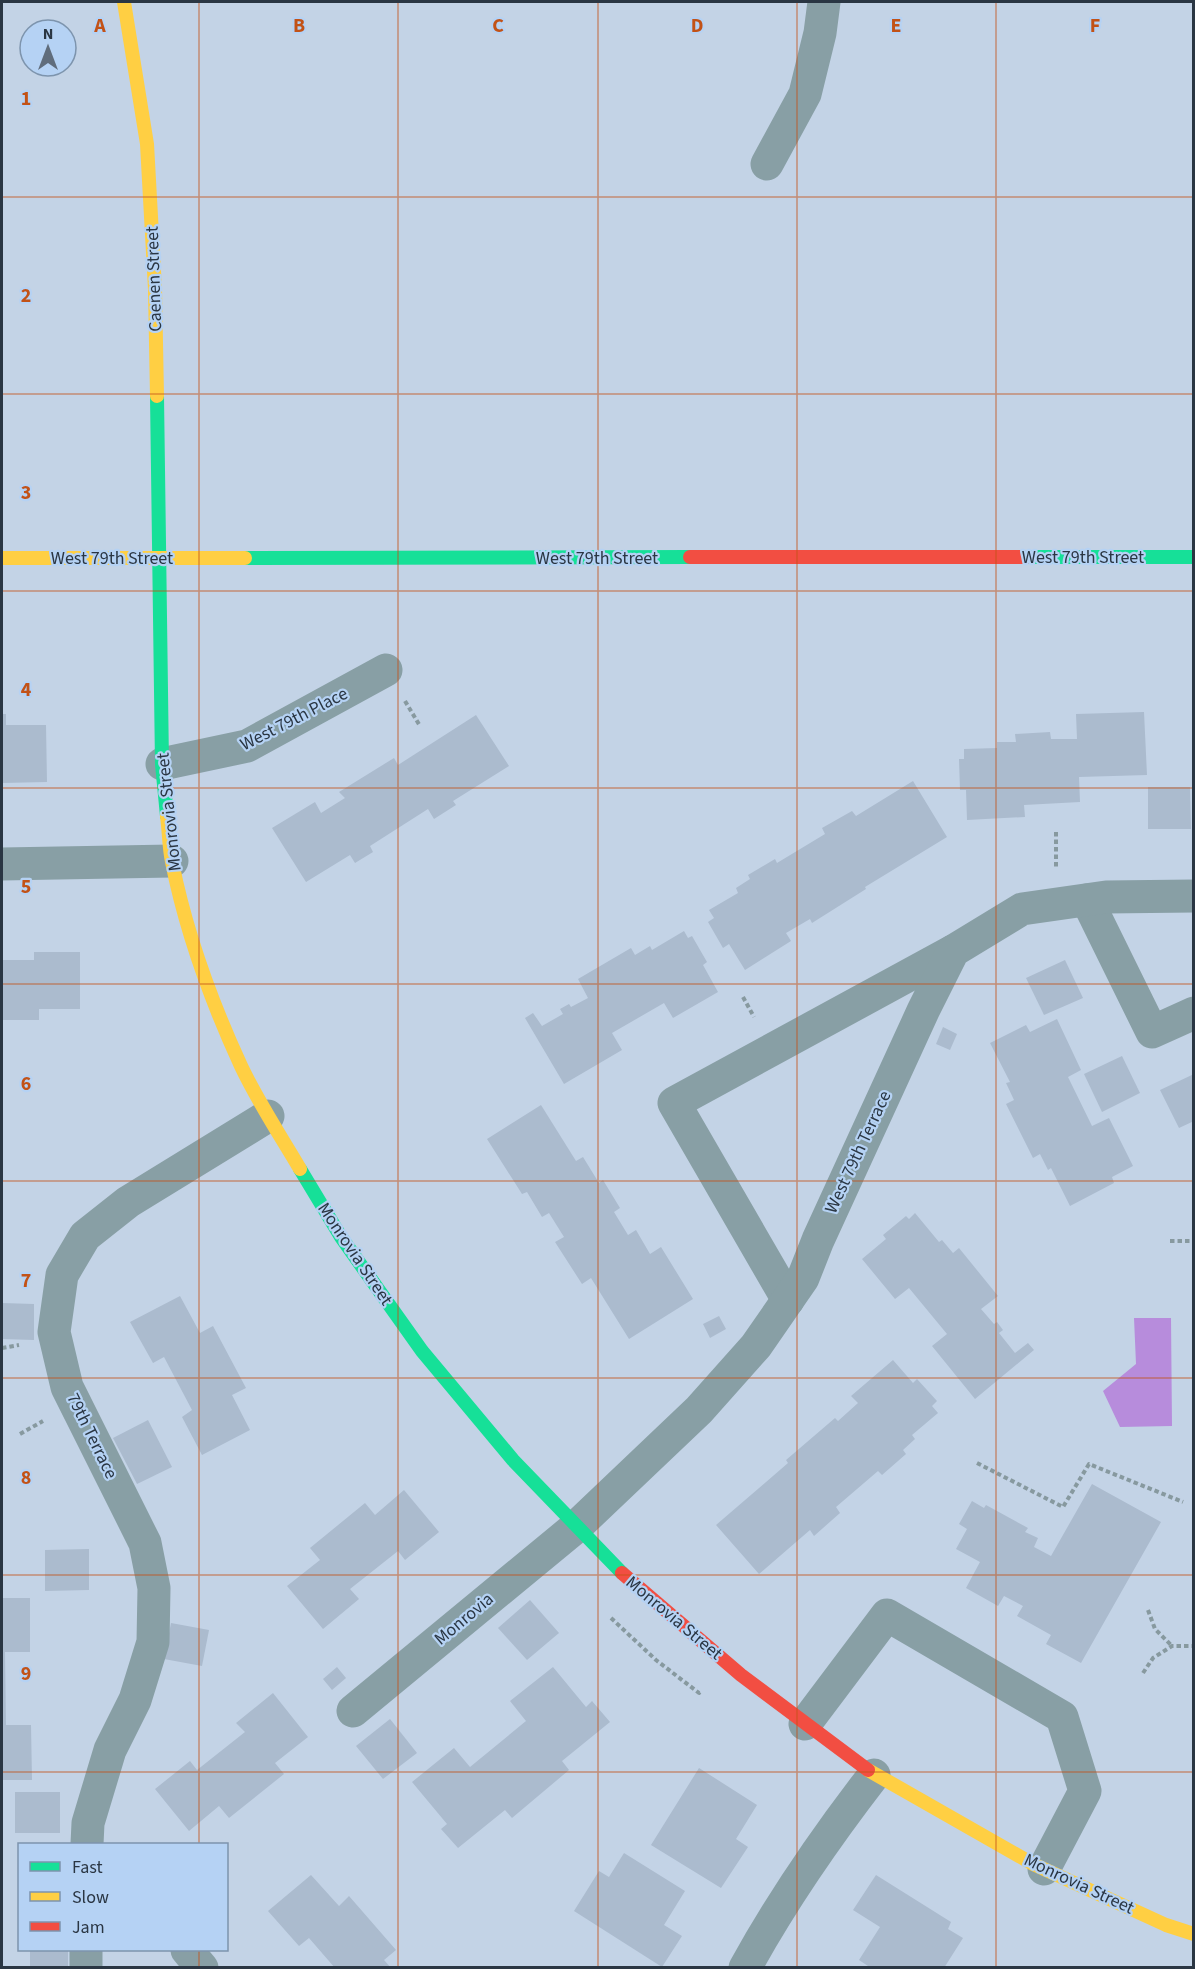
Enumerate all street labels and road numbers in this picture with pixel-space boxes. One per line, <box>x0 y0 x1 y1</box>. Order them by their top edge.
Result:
street label: Caenen Street <box>140 226 168 332</box>
street label: West 79th Street <box>1022 545 1144 570</box>
street label: West 79th Street <box>51 546 173 571</box>
street label: West 79th Street <box>536 546 658 571</box>
street label: West 79th Place <box>236 681 352 757</box>
street label: Monrovia Street <box>150 751 188 873</box>
street label: West 79th Terrace <box>819 1087 897 1217</box>
street label: Monrovia Street <box>311 1198 399 1310</box>
street label: 79th Terrace <box>60 1389 124 1483</box>
street label: Monrovia Street <box>620 1570 728 1666</box>
street label: Monrovia <box>429 1587 499 1651</box>
street label: Monrovia Street <box>1020 1848 1138 1920</box>

